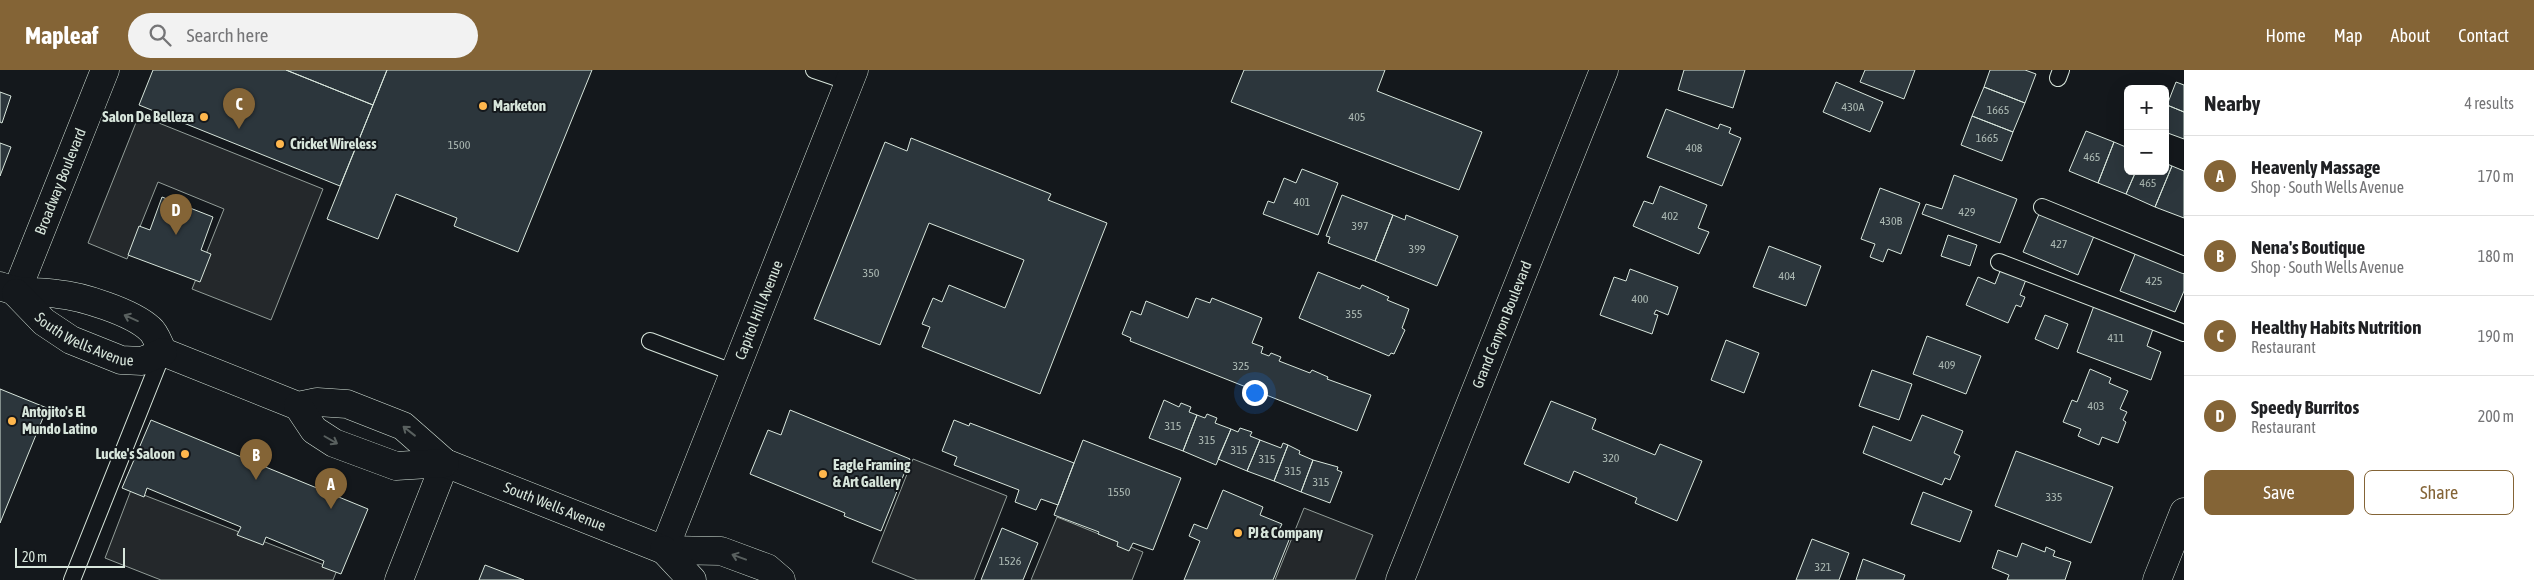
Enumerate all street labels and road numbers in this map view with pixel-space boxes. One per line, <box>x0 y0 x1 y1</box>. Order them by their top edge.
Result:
street label: Broadway Boulevard <box>31 126 89 237</box>
street label: Capitol Hill Avenue <box>731 258 786 362</box>
street label: Grand Canyon Boulevard <box>1469 258 1535 391</box>
street label: South Wells Avenue <box>32 309 134 369</box>
street label: South Wells Avenue <box>501 478 609 534</box>

